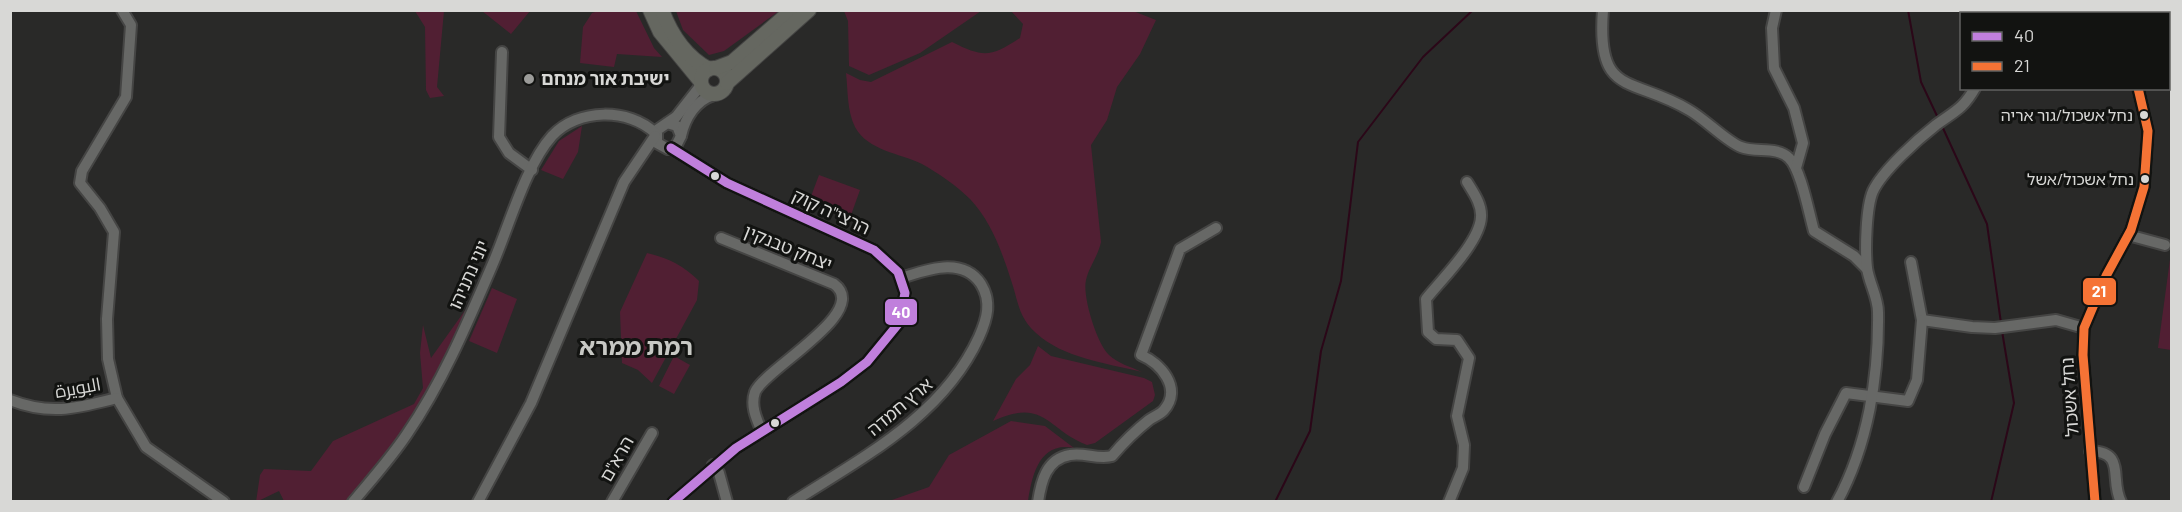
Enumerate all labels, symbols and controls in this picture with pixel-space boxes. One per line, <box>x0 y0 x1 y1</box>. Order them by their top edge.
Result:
legend <box>1960 12 2170 90</box>
text: 40 <box>2014 24 2034 46</box>
text: 21 <box>2014 54 2030 76</box>
place label: ישיבת אור מנחם <box>541 67 669 89</box>
marker: ישיבת אור מנחם <box>522 72 536 86</box>
place label: נחל אשכול/גור אריה <box>2001 105 2133 124</box>
marker: נחל אשכול/גור אריה <box>2138 109 2150 121</box>
place label: נחל אשכול/אשל <box>2027 169 2134 188</box>
unlabelled marker <box>709 170 721 182</box>
marker: נחל אשכול/אשל <box>2139 173 2151 185</box>
street label: הרצי"ה קוק <box>789 184 874 239</box>
street label: יצחק טבנקין <box>741 219 836 275</box>
street label: יוני נתניהו <box>443 237 493 313</box>
line badge: 21 <box>2082 277 2117 306</box>
text: 21 <box>2092 281 2106 300</box>
line badge: 40 <box>884 298 918 326</box>
text: 40 <box>892 302 910 321</box>
district label: רמת ממרא <box>579 331 693 360</box>
street label: נחל אשכול <box>2055 357 2083 438</box>
street label: البويرة <box>53 372 103 403</box>
street label: ארץ חמדה <box>862 373 936 440</box>
unlabelled marker <box>769 417 781 429</box>
street label: הרא"ם <box>594 432 638 485</box>

